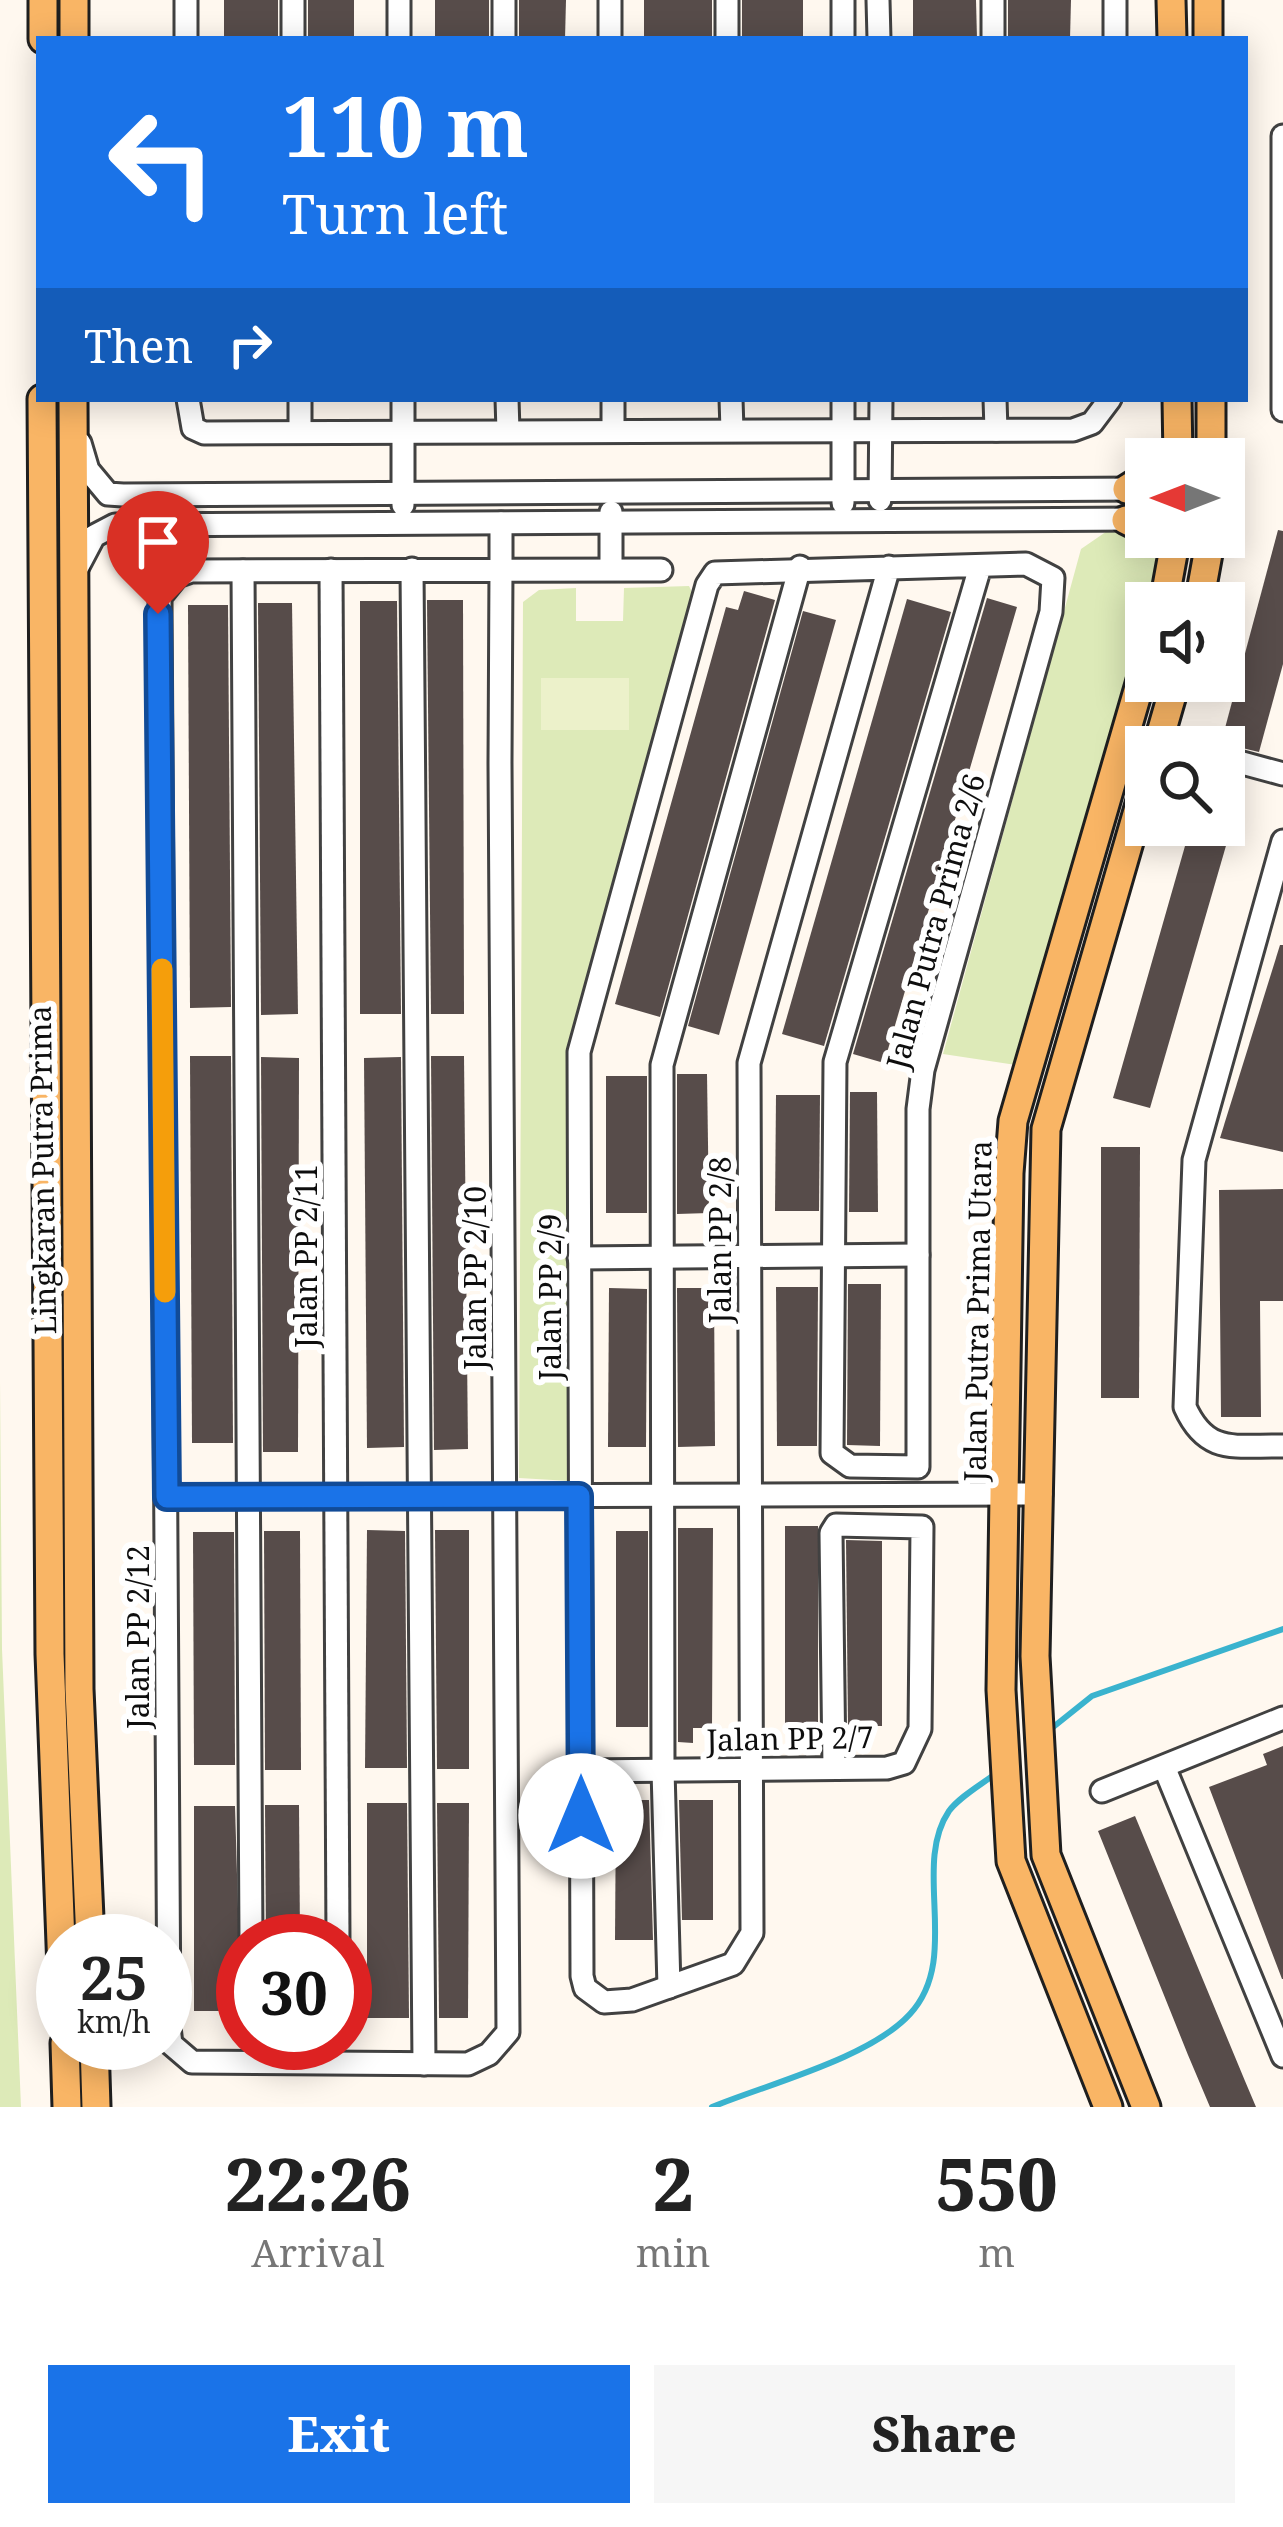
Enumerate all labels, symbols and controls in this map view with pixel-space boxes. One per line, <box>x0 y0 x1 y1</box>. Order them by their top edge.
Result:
text: 110 m <box>282 67 529 182</box>
icon: left <box>84 84 240 240</box>
text: Turn left <box>282 176 508 250</box>
icon: right <box>217 312 283 378</box>
text: Then <box>84 315 193 376</box>
north arrow <box>1125 438 1245 558</box>
map controls <box>1125 438 1245 846</box>
pin <box>107 491 209 614</box>
icon: arrive <box>125 509 191 575</box>
button: sound <box>1125 582 1245 702</box>
button: search <box>1125 726 1245 846</box>
street label: Jalan Putra Prima 2/6 <box>876 769 994 1074</box>
street label: Lingkaran Putra Prima <box>19 1005 65 1335</box>
street label: Jalan Putra Prima Utara <box>954 1140 1000 1483</box>
street label: Jalan PP 2/8 <box>699 1156 740 1325</box>
street label: Jalan PP 2/11 <box>285 1164 326 1349</box>
street label: Jalan PP 2/10 <box>454 1186 495 1371</box>
street label: Jalan PP 2/9 <box>529 1213 570 1382</box>
street label: Jalan PP 2/12 <box>117 1545 158 1730</box>
street label: Jalan PP 2/7 <box>705 1716 874 1760</box>
position arrow <box>518 1753 644 1879</box>
speed limit sign: 30 <box>216 1914 372 2070</box>
text: 25 <box>80 1936 148 2018</box>
text: km/h <box>77 2001 151 2042</box>
text: 22:26 <box>225 2134 411 2232</box>
text: 2 <box>653 2134 694 2232</box>
text: 550 <box>935 2134 1058 2232</box>
text: Arrival <box>251 2225 385 2278</box>
text: min <box>636 2225 710 2278</box>
text: m <box>978 2225 1015 2278</box>
button: Exit <box>48 2365 630 2503</box>
button: Share <box>654 2365 1235 2503</box>

